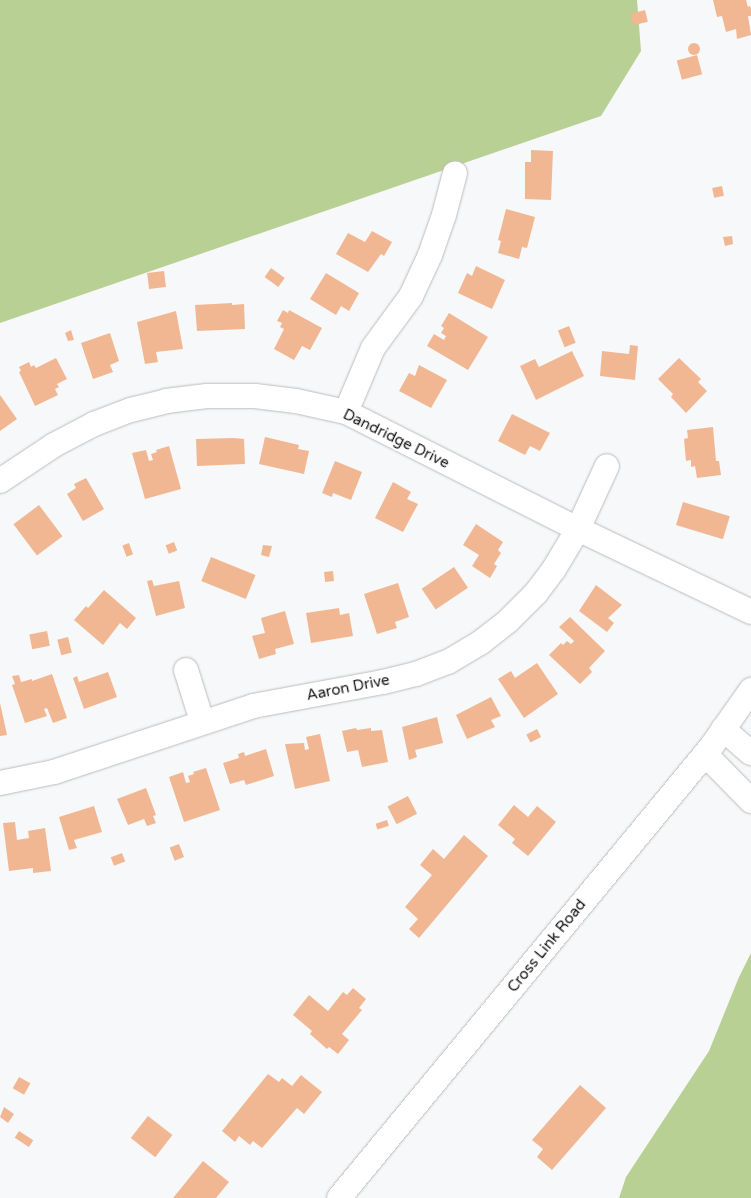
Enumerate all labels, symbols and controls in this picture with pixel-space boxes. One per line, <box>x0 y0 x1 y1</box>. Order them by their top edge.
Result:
street label: Dandridge Drive <box>340 406 452 472</box>
street label: Aaron Drive <box>305 671 391 705</box>
street label: Cross Link Road <box>504 896 590 996</box>

